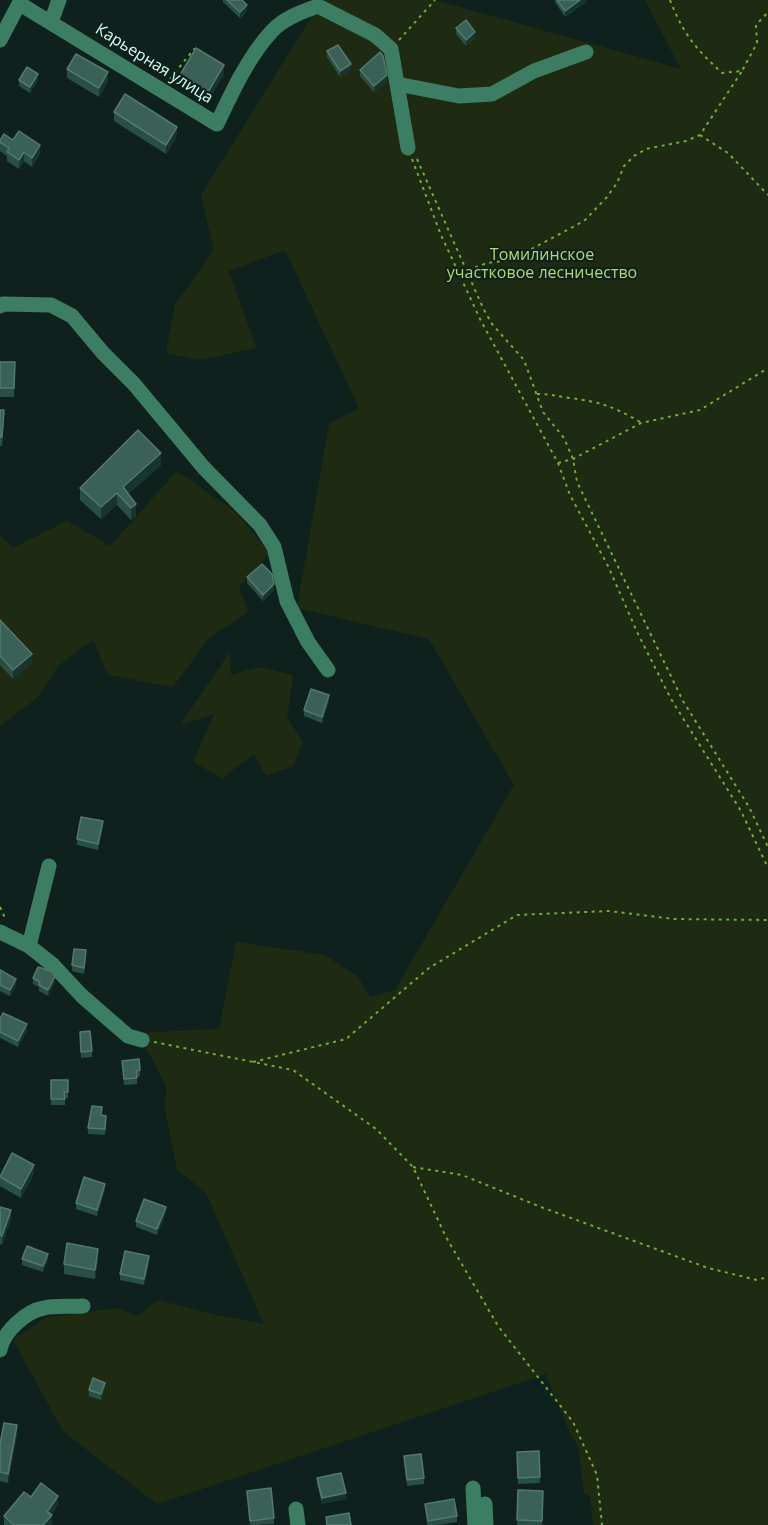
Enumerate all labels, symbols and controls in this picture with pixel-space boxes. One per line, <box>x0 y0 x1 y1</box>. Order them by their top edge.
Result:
street label: Карьерная улица <box>92 20 216 108</box>
park label: Томилинское участковое лесничество <box>447 245 637 283</box>

